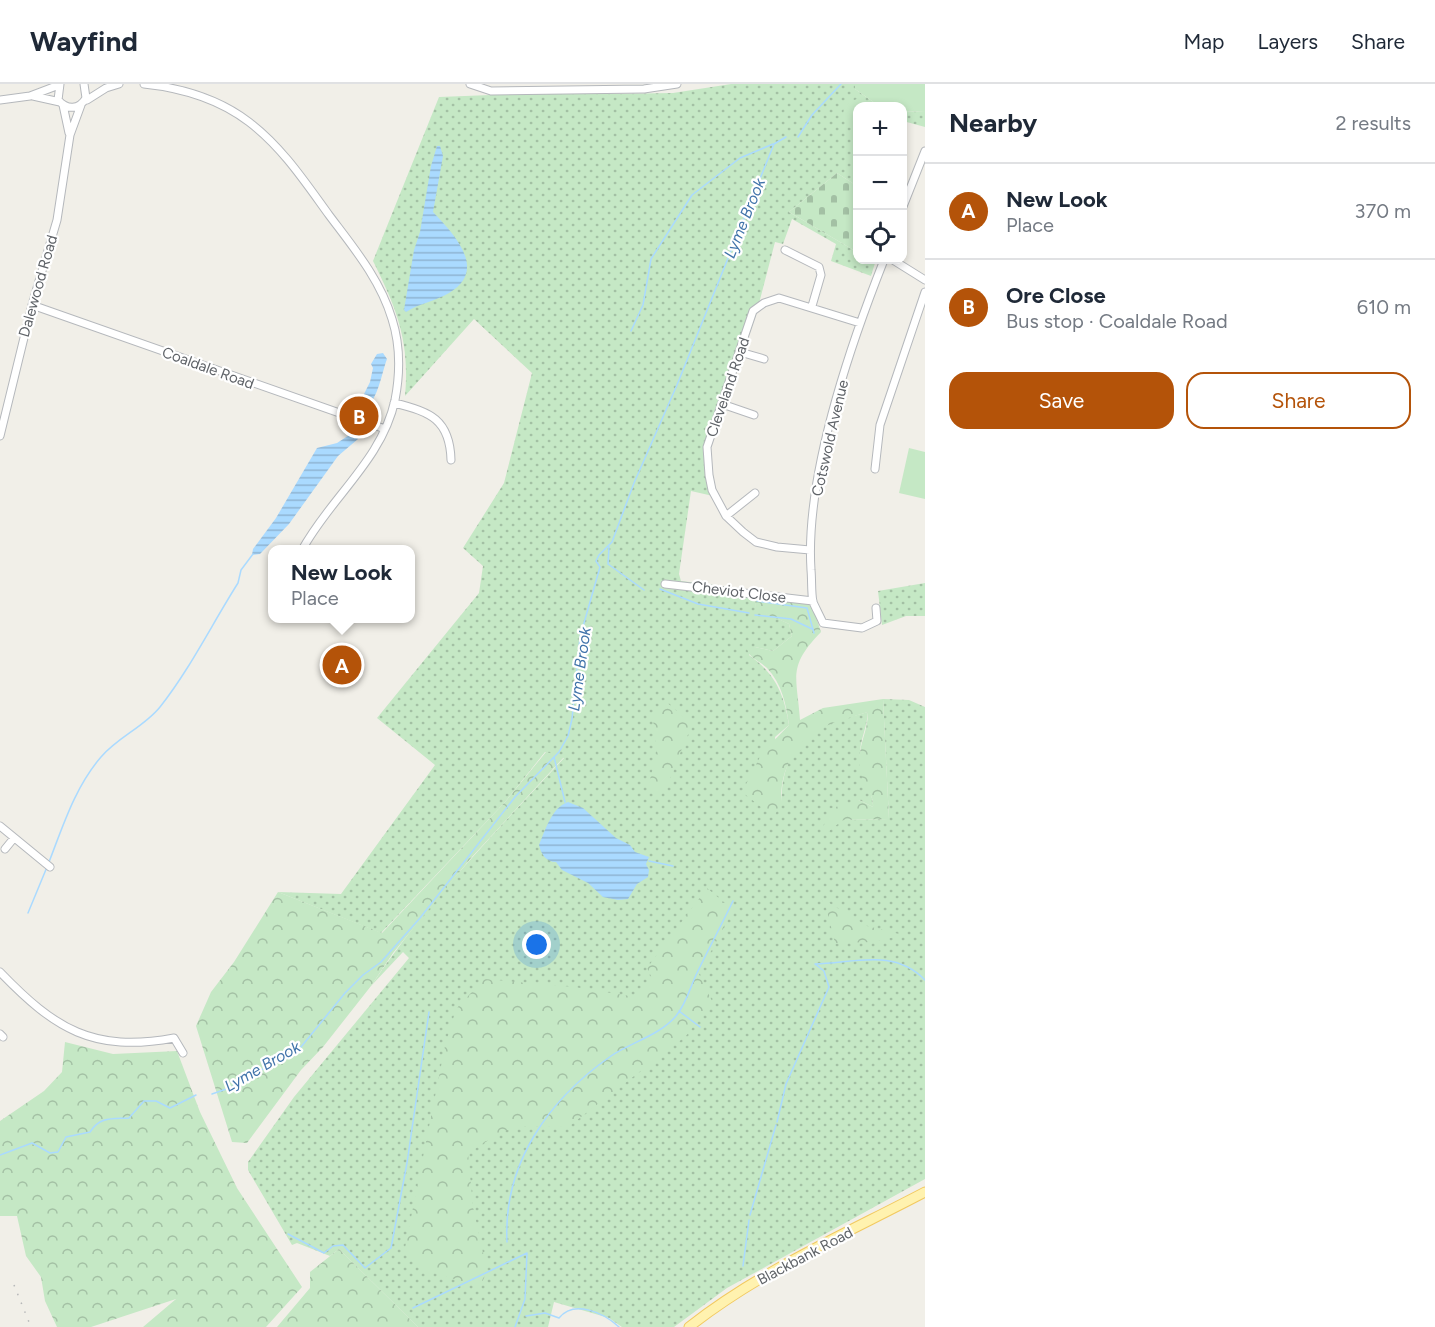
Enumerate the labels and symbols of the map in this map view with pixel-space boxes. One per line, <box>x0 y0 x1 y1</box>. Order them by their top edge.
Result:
water label: Lyme Brook <box>720 174 770 261</box>
street label: Dalewood Road <box>15 233 61 339</box>
street label: Cleveland Road <box>703 335 753 439</box>
street label: Coaldale Road <box>160 343 256 393</box>
street label: Cotswold Avenue <box>808 378 852 498</box>
pin: B <box>340 394 378 438</box>
street label: Cheviot Close <box>691 577 787 607</box>
water label: Lyme Brook <box>564 625 595 712</box>
pin: A <box>322 642 362 688</box>
your location <box>522 930 551 959</box>
water label: Lyme Brook <box>221 1036 305 1096</box>
street label: Blackbank Road <box>754 1223 856 1289</box>

